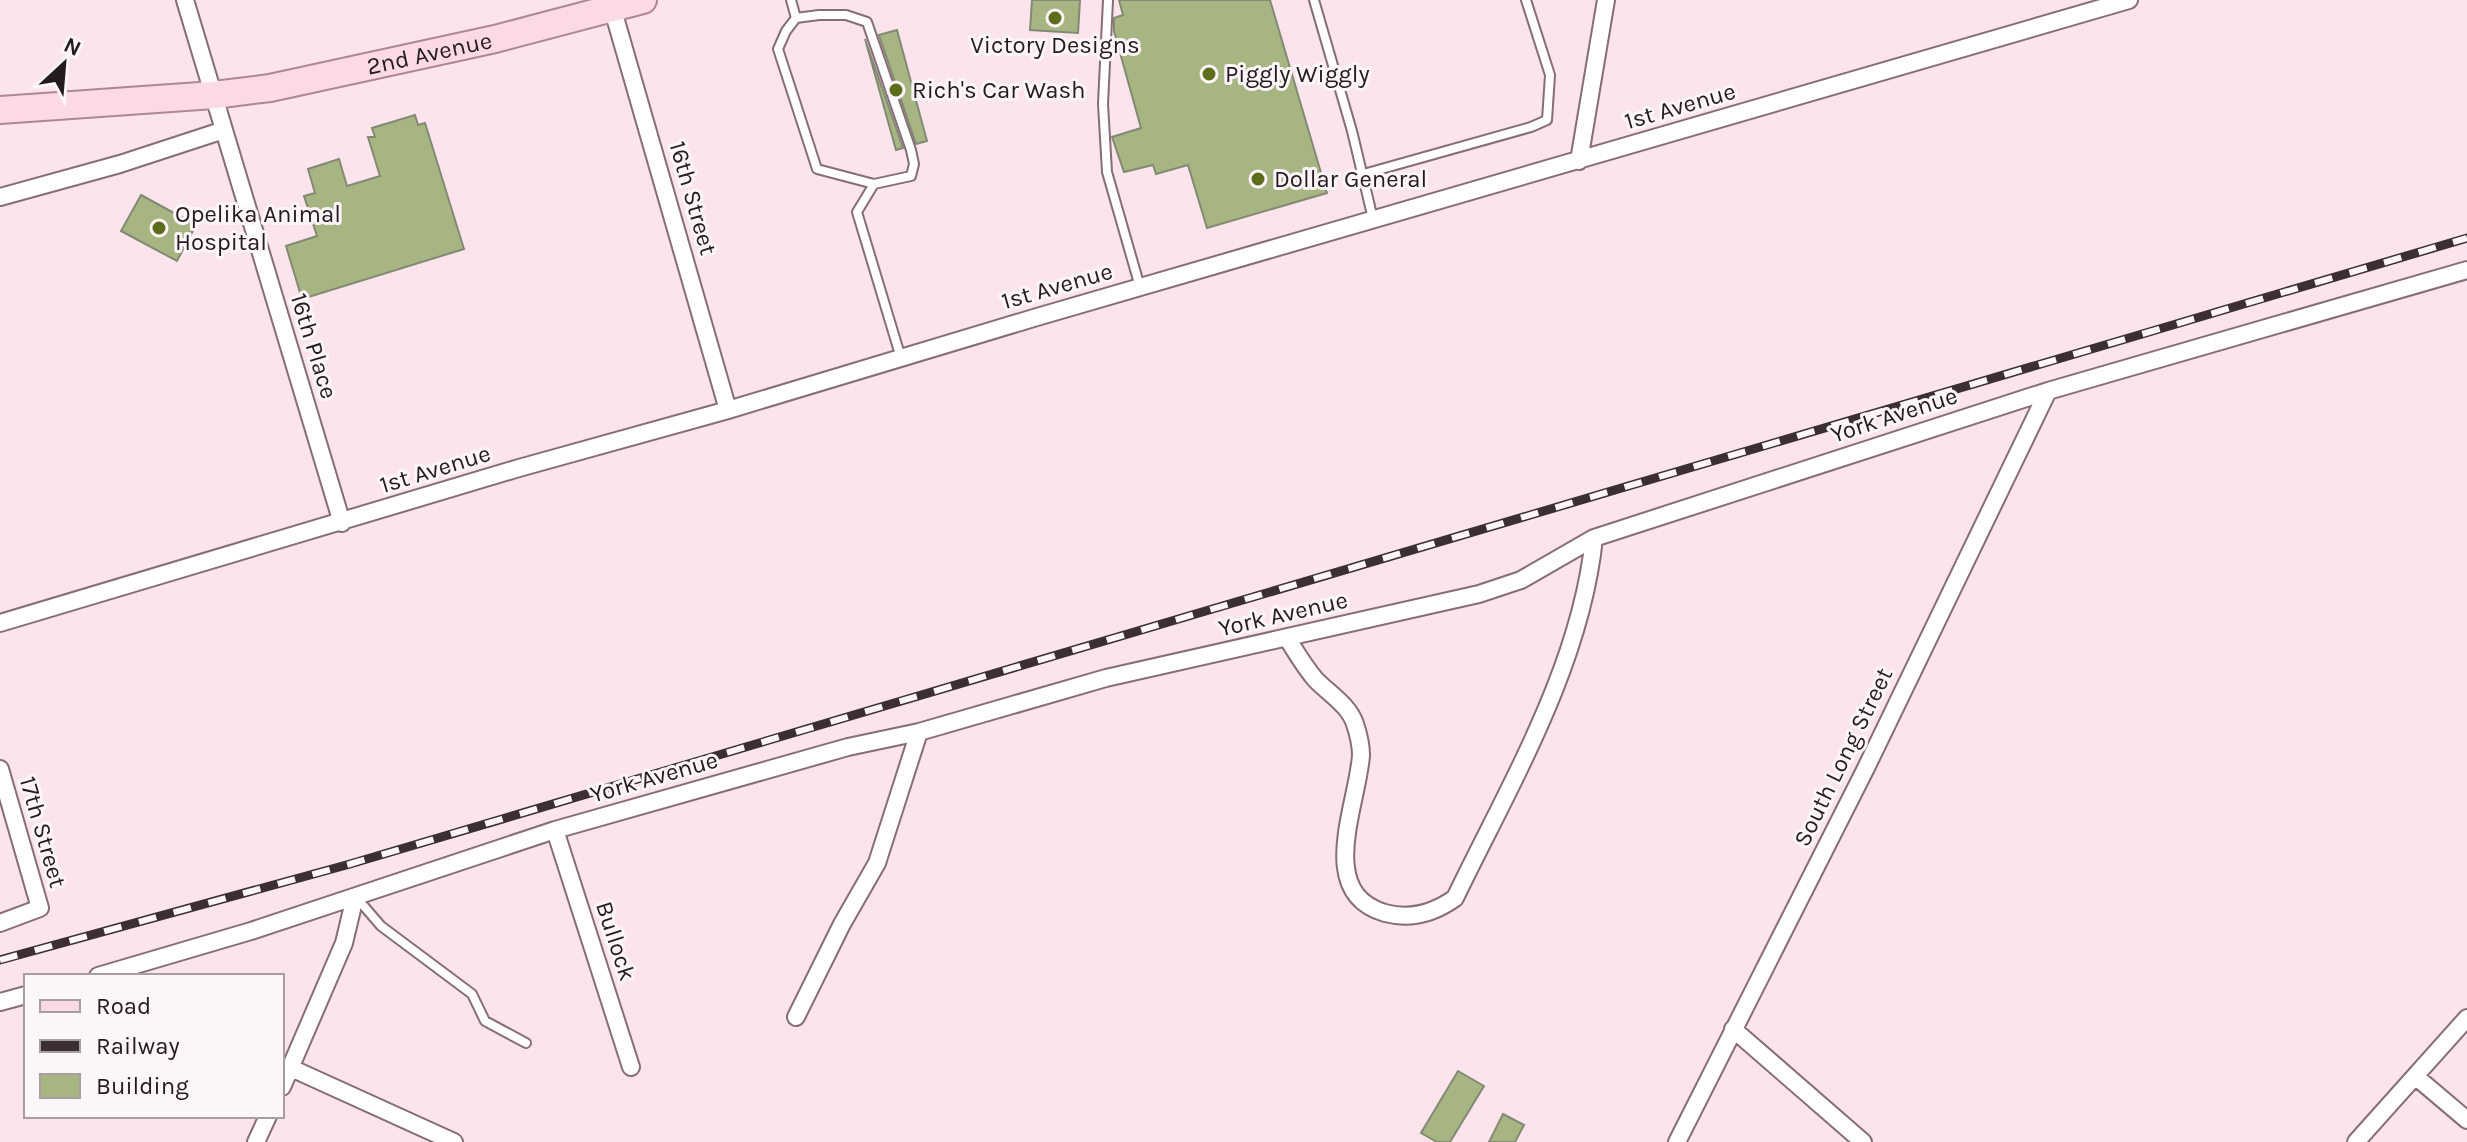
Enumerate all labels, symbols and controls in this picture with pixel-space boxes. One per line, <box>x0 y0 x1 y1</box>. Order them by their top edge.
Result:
marker: Victory Designs <box>1046 9 1064 27</box>
north arrow <box>24 24 104 104</box>
street label: 2nd Avenue <box>364 26 495 81</box>
place label: Victory Designs <box>970 31 1140 59</box>
text: N <box>60 32 85 62</box>
place label: Piggly Wiggly <box>1225 60 1370 88</box>
marker: Piggly Wiggly <box>1200 65 1218 83</box>
place label: Rich's Car Wash <box>912 76 1086 104</box>
street label: 1st Avenue <box>1621 77 1739 135</box>
marker: Rich's Car Wash <box>887 81 905 99</box>
street label: 16th Street <box>663 138 723 258</box>
place label: Dollar General <box>1274 165 1427 193</box>
marker: Dollar General <box>1249 170 1267 188</box>
place label: Opelika Animal Hospital <box>175 200 341 256</box>
marker: Opelika Animal Hospital <box>150 219 168 237</box>
street label: 1st Avenue <box>998 257 1116 315</box>
street label: 16th Place <box>285 290 343 402</box>
street label: York Avenue <box>1827 381 1961 449</box>
street label: 1st Avenue <box>376 439 494 499</box>
street label: York Avenue <box>1216 586 1350 642</box>
street label: South Long Street <box>1788 663 1898 851</box>
street label: York Avenue <box>587 745 721 809</box>
street label: 17th Street <box>14 773 72 891</box>
street label: Bullock <box>590 898 642 984</box>
legend <box>24 974 284 1118</box>
text: Road <box>96 992 151 1020</box>
text: Railway <box>96 1032 180 1060</box>
text: Building <box>96 1072 189 1100</box>

